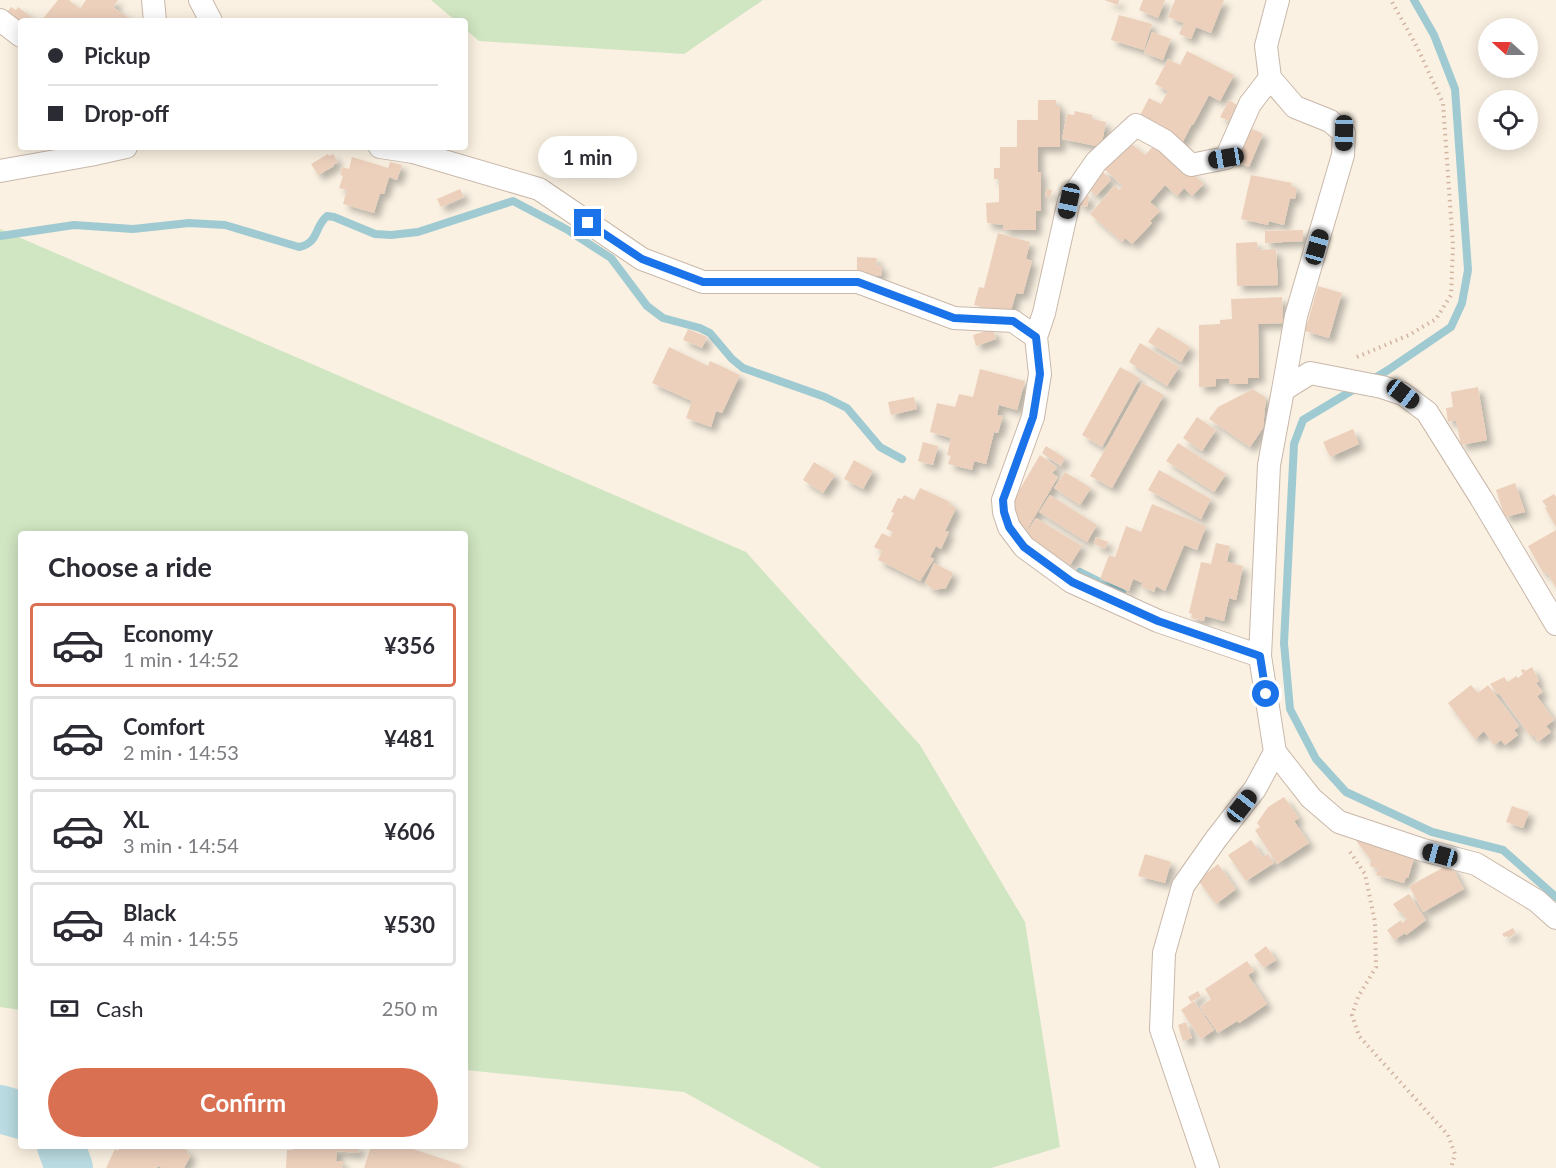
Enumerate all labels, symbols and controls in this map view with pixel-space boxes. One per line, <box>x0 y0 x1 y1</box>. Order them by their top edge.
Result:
north arrow <box>1478 18 1538 78</box>
map controls <box>1478 18 1538 150</box>
text: Pickup <box>84 42 150 69</box>
button: locate <box>1478 90 1538 150</box>
text: Drop-off <box>84 100 169 127</box>
car <box>1335 115 1353 151</box>
callout: 1 min <box>538 136 638 178</box>
text: 1 min <box>563 145 612 169</box>
car <box>1207 146 1245 170</box>
car <box>1056 182 1082 220</box>
route end <box>574 209 601 236</box>
car <box>1303 227 1331 267</box>
car <box>1383 376 1423 412</box>
text: Choose a ride <box>48 550 212 583</box>
icon: car <box>51 618 105 672</box>
text: Economy <box>123 620 213 647</box>
text: ¥356 <box>384 632 435 659</box>
text: 1 min · 14:52 <box>123 647 239 671</box>
route start <box>1252 680 1279 707</box>
icon: car <box>51 711 105 765</box>
text: Comfort <box>123 713 205 740</box>
text: ¥481 <box>384 725 435 752</box>
text: 2 min · 14:53 <box>123 740 239 764</box>
car <box>1224 786 1260 826</box>
icon: car <box>51 804 105 858</box>
text: XL <box>123 806 149 833</box>
text: ¥606 <box>384 818 435 845</box>
text: 3 min · 14:54 <box>123 833 239 857</box>
car <box>1420 842 1460 868</box>
icon: car <box>51 897 105 951</box>
text: Black <box>123 899 176 926</box>
text: ¥530 <box>384 911 435 938</box>
text: 4 min · 14:55 <box>123 926 239 950</box>
icon: cash <box>48 992 81 1025</box>
text: Cash <box>96 995 143 1022</box>
text: 250 m <box>382 996 438 1020</box>
button: Confirm <box>48 1068 438 1137</box>

